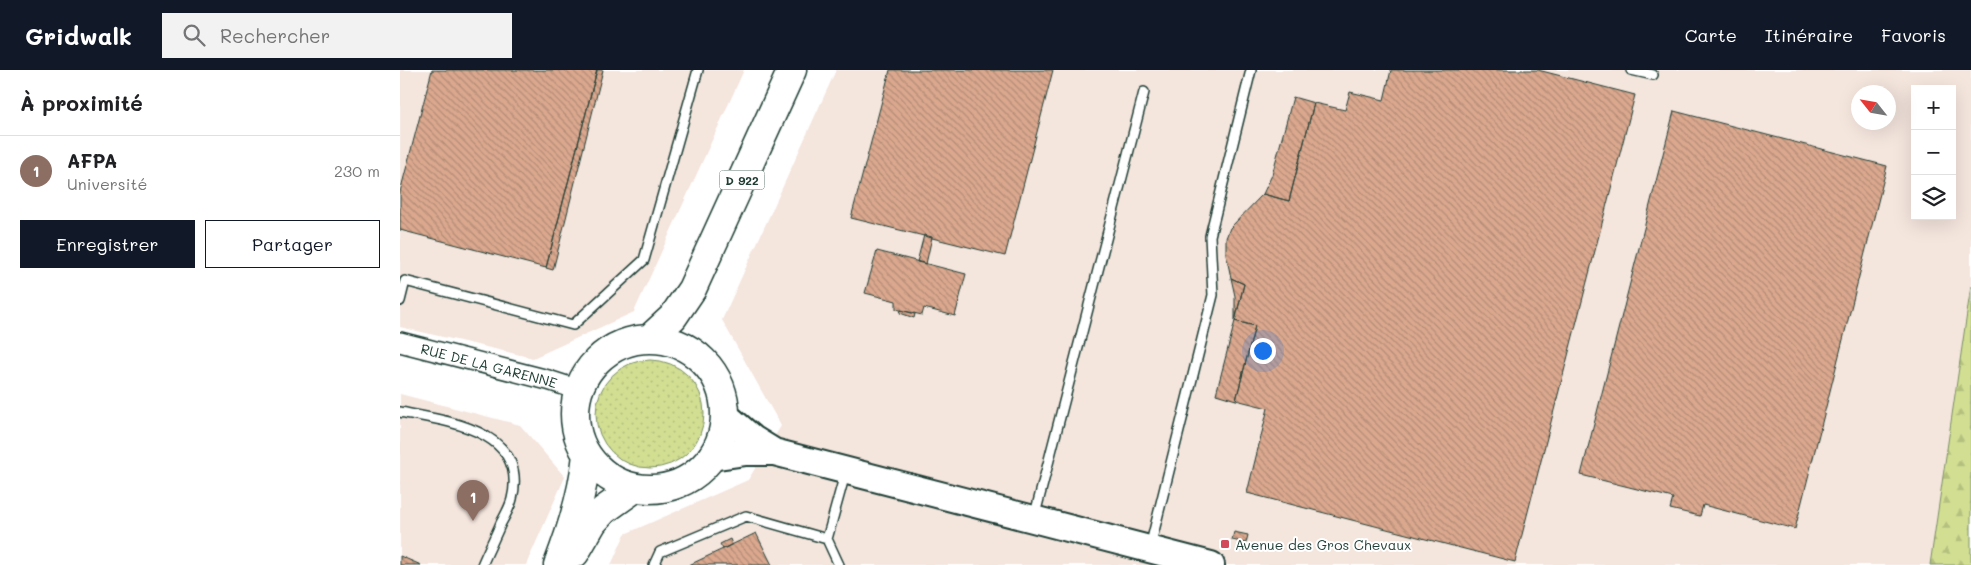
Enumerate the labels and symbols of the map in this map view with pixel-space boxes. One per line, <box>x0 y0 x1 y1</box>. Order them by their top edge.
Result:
north arrow <box>1851 85 1896 130</box>
road number: D 922 <box>720 170 764 190</box>
street label: RUE DE LA GARENNE <box>419 338 560 392</box>
your location <box>1250 338 1276 364</box>
pin: 1 <box>457 480 489 521</box>
place label: Avenue des Gros Chevaux <box>1235 535 1411 554</box>
marker: Avenue des Gros Chevaux <box>1219 538 1231 550</box>

